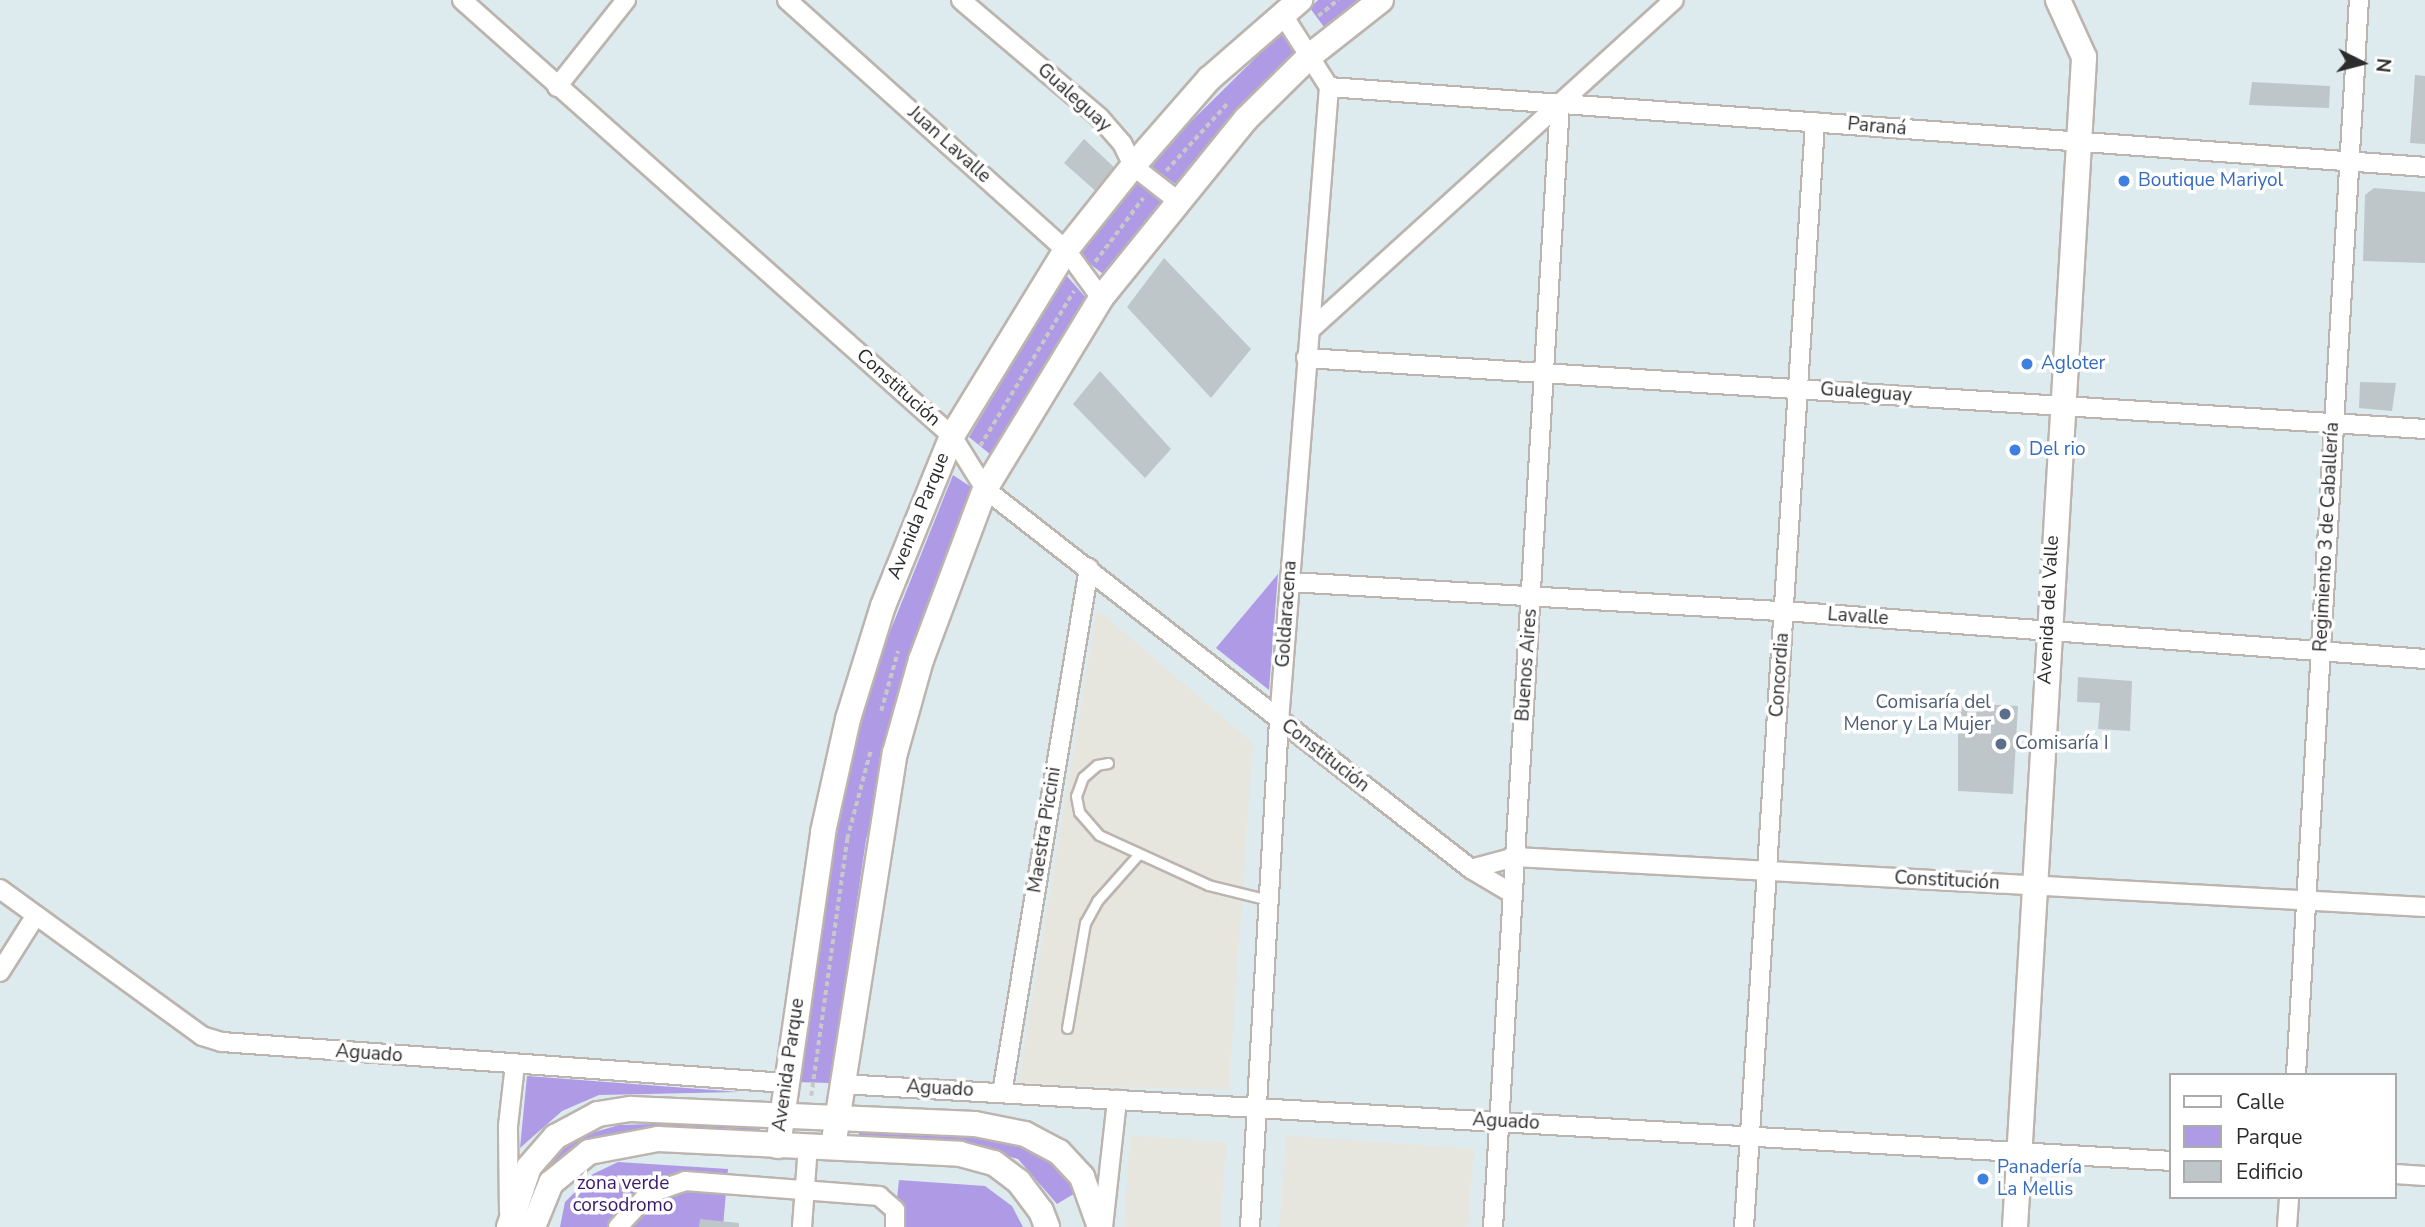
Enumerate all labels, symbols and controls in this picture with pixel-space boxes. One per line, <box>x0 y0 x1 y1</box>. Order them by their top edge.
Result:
north arrow <box>2327 28 2397 98</box>
text: N <box>2369 57 2397 74</box>
street label: Gualeguay <box>1032 59 1116 137</box>
street label: Juan Lavalle <box>903 102 995 188</box>
street label: Paraná <box>1846 113 1908 141</box>
place label: Boutique Mariyol <box>2138 170 2283 192</box>
marker: Boutique Mariyol <box>2116 173 2132 189</box>
street label: Constitución <box>851 344 945 432</box>
place label: Agloter <box>2041 353 2105 375</box>
marker: Agloter <box>2019 356 2035 372</box>
street label: Gualeguay <box>1819 378 1913 408</box>
street label: Regimiento 3 de Caballería <box>2310 421 2344 653</box>
place label: Del rio <box>2029 439 2085 461</box>
marker: Del rio <box>2007 442 2023 458</box>
street label: Avenida Parque <box>883 449 955 583</box>
street label: Avenida del Valle <box>2034 535 2064 685</box>
street label: Goldaracena <box>1272 560 1302 668</box>
street label: Lavalle <box>1827 603 1889 631</box>
street label: Buenos Aires <box>1512 608 1542 722</box>
street label: Concordia <box>1766 632 1794 718</box>
place label: Comisaría del Menor y La Mujer <box>1843 692 1991 736</box>
marker: Comisaría del Menor y La Mujer <box>1997 706 2013 722</box>
street label: Constitución <box>1276 715 1374 797</box>
place label: Comisaría I <box>2015 733 2109 755</box>
marker: Comisaría I <box>1993 736 2009 752</box>
street label: Maestra Piccini <box>1024 765 1066 895</box>
street label: Constitución <box>1894 867 2000 895</box>
street label: Avenida Parque <box>768 997 810 1133</box>
street label: Aguado <box>335 1040 403 1068</box>
legend <box>2170 1073 2397 1199</box>
street label: Aguado <box>906 1076 974 1102</box>
text: Calle <box>2236 1088 2284 1116</box>
street label: Aguado <box>1472 1109 1540 1135</box>
text: Parque <box>2236 1123 2303 1151</box>
place label: Panadería La Mellis <box>1997 1157 2082 1201</box>
text: Edificio <box>2236 1158 2303 1186</box>
marker: Panadería La Mellis <box>1975 1171 1991 1187</box>
park label: zona verde corsodromo <box>573 1173 673 1217</box>

